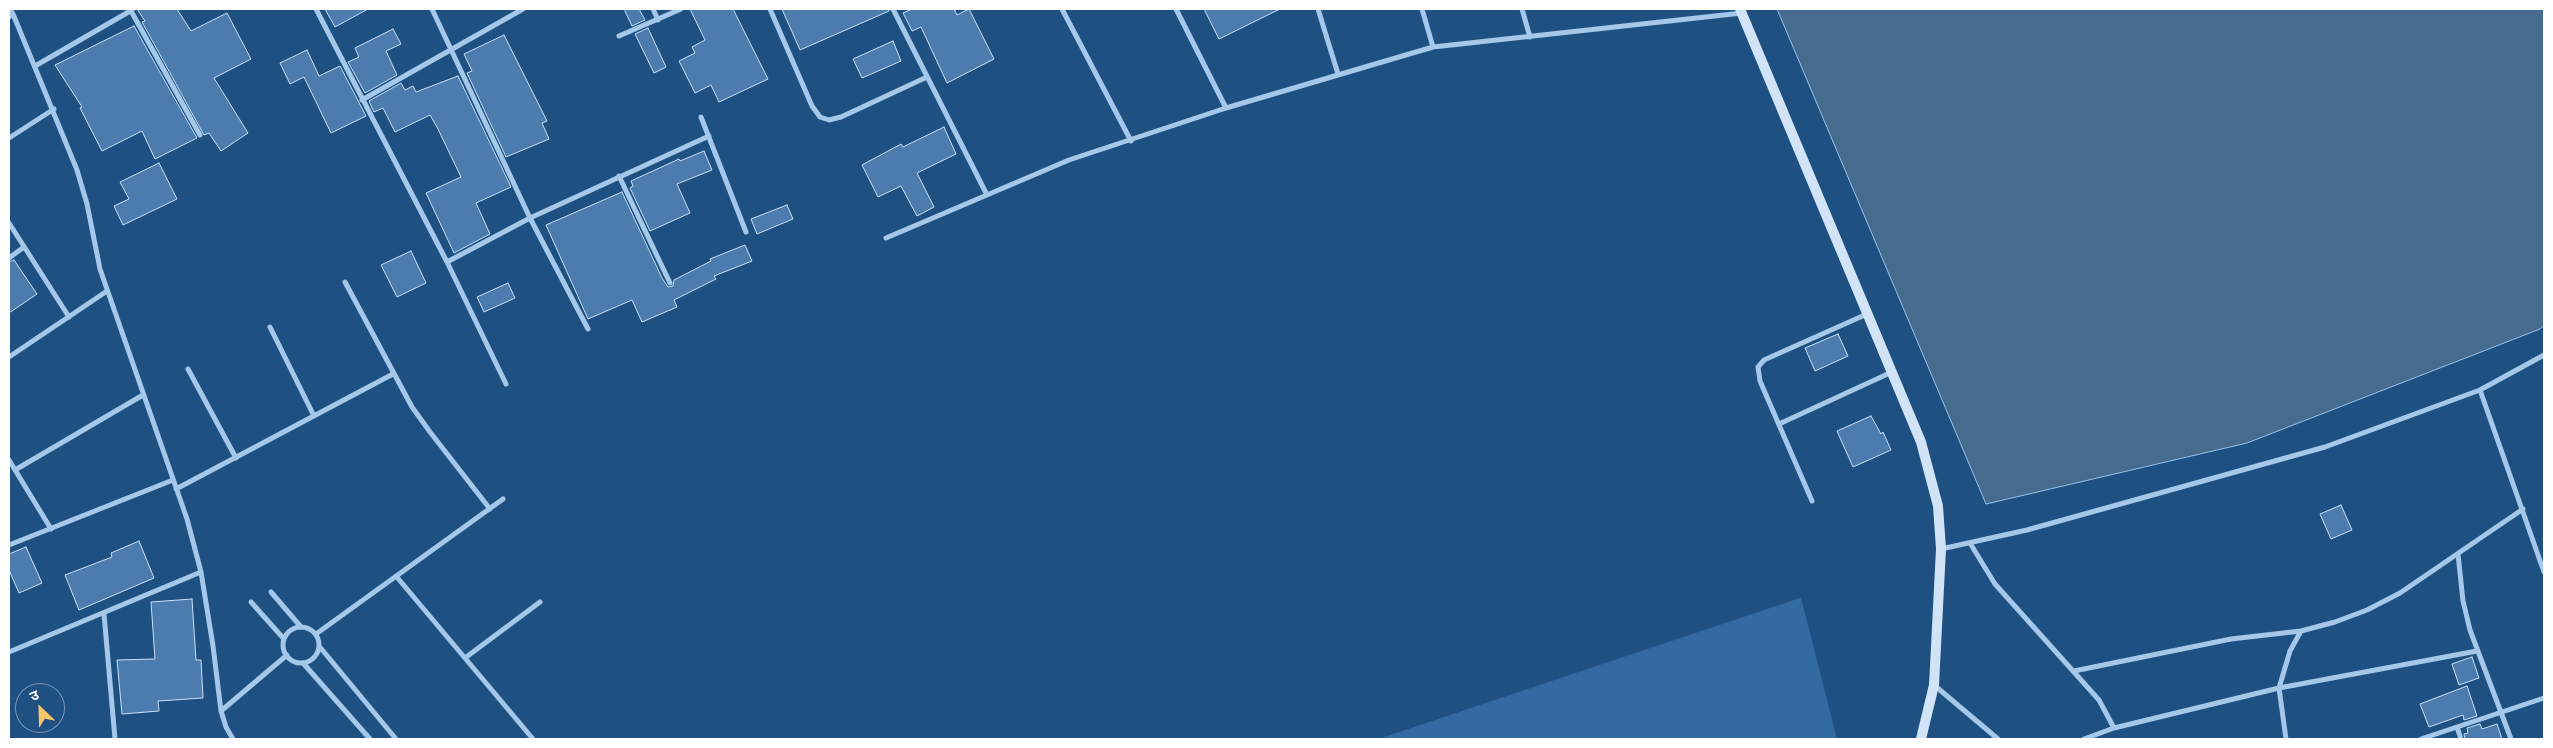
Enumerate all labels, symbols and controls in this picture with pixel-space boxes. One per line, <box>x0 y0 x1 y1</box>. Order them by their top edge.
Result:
north arrow <box>15 683 65 733</box>
text: उ <box>26 684 42 706</box>

